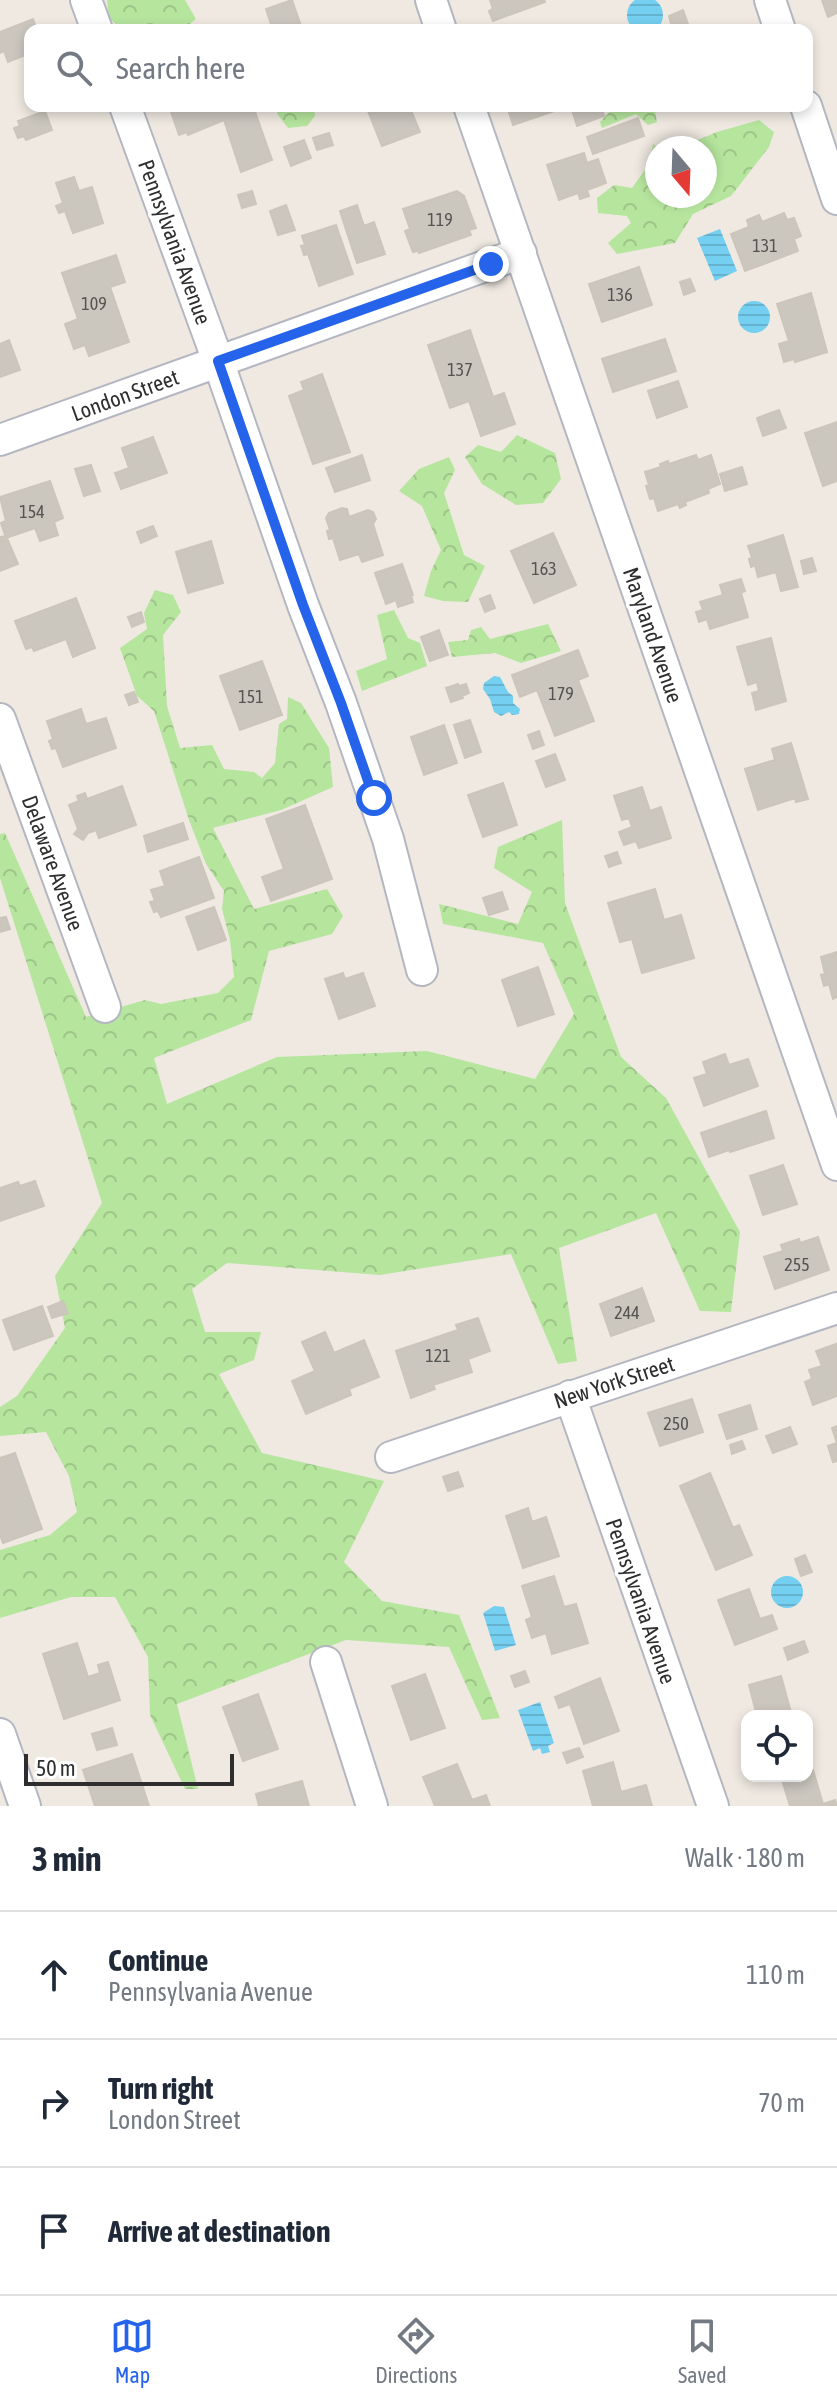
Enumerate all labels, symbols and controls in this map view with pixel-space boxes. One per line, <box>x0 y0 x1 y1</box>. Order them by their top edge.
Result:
search box <box>24 24 813 112</box>
icon: search <box>52 46 96 90</box>
text: Search here <box>116 51 245 85</box>
north arrow <box>645 136 717 208</box>
street label: Pennsylvania Avenue <box>133 156 217 328</box>
house number: 119 <box>427 209 453 230</box>
house number: 131 <box>752 235 778 256</box>
route end <box>473 246 509 282</box>
house number: 136 <box>607 284 633 305</box>
house number: 109 <box>81 293 107 314</box>
house number: 137 <box>447 359 473 380</box>
street label: London Street <box>68 364 182 426</box>
house number: 154 <box>19 501 45 522</box>
house number: 163 <box>531 558 557 579</box>
street label: Maryland Avenue <box>618 564 688 706</box>
house number: 179 <box>548 683 574 704</box>
house number: 151 <box>238 686 264 707</box>
route start <box>356 780 392 816</box>
street label: Delaware Avenue <box>17 792 89 934</box>
house number: 255 <box>784 1254 810 1275</box>
house number: 244 <box>614 1302 640 1323</box>
house number: 121 <box>425 1345 451 1366</box>
street label: New York Street <box>550 1350 678 1414</box>
house number: 250 <box>663 1413 689 1434</box>
street label: Pennsylvania Avenue <box>601 1515 682 1687</box>
map controls <box>741 1710 813 1782</box>
button: locate <box>741 1710 813 1782</box>
scale bar <box>24 1750 234 1786</box>
text: 50 m <box>36 1755 76 1781</box>
text: 3 min <box>32 1839 101 1878</box>
text: Walk · 180 m <box>685 1843 805 1873</box>
text: Continue <box>108 1943 208 1977</box>
icon: ahead <box>32 1953 76 1997</box>
text: 110 m <box>746 1960 805 1990</box>
text: Pennsylvania Avenue <box>108 1977 313 2007</box>
text: Turn right <box>108 2071 214 2105</box>
icon: right <box>32 2081 76 2125</box>
text: 70 m <box>758 2088 805 2118</box>
text: London Street <box>108 2105 241 2135</box>
icon: arrive <box>32 2209 76 2253</box>
text: Arrive at destination <box>108 2214 330 2248</box>
tab: Map <box>110 2314 154 2388</box>
tab: Directions <box>375 2314 457 2388</box>
tab: Saved <box>678 2314 727 2388</box>

